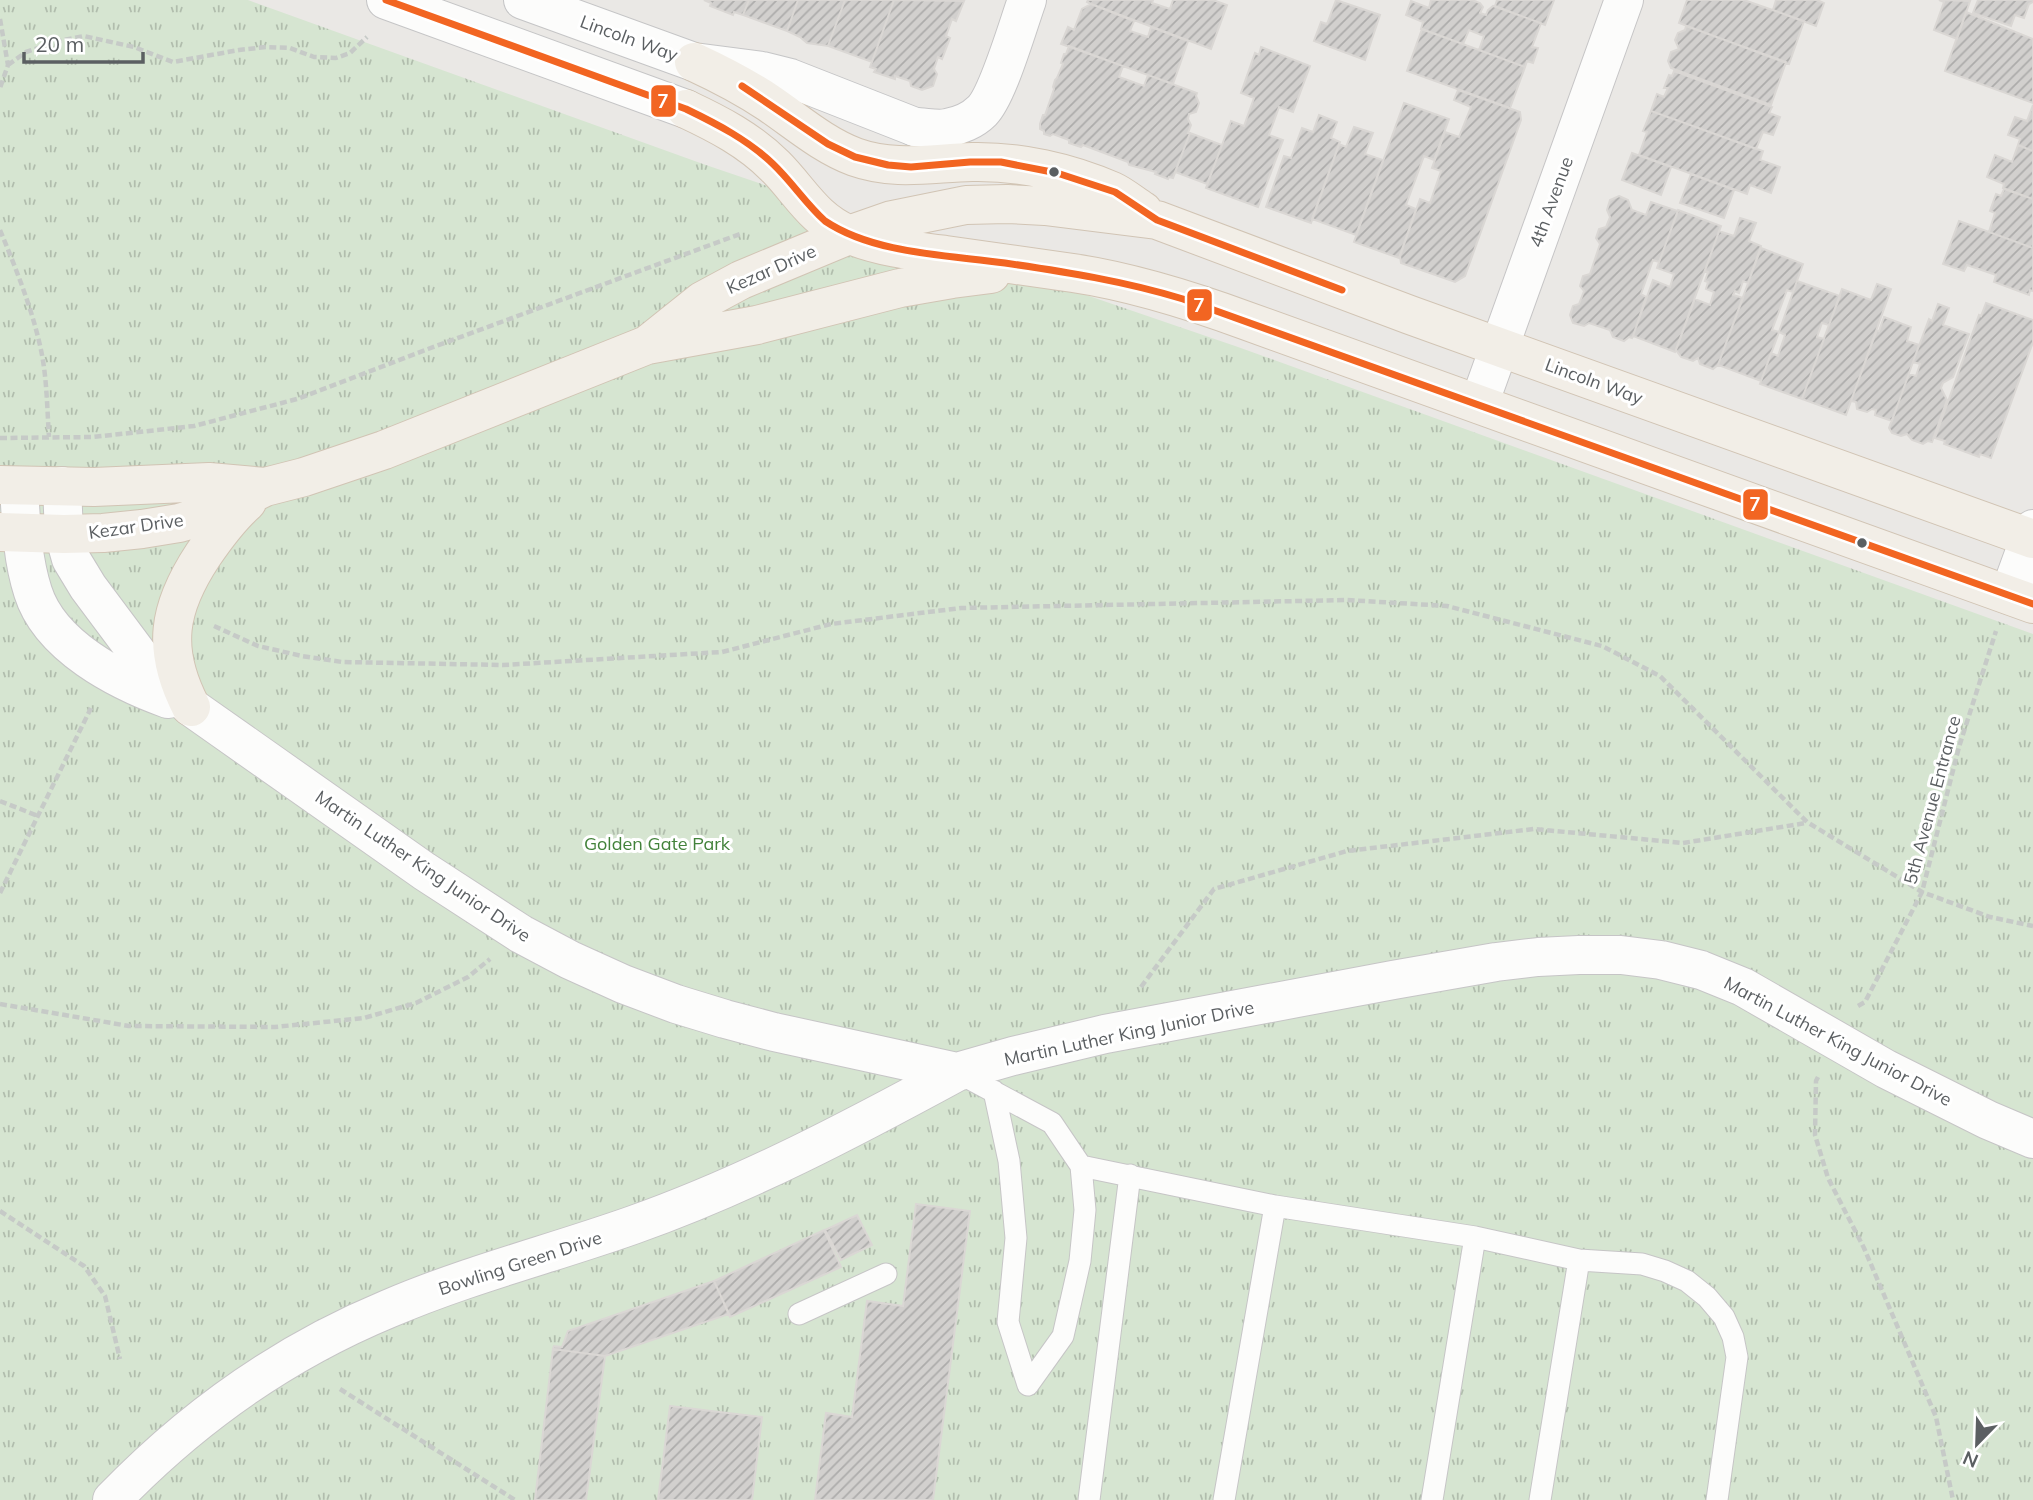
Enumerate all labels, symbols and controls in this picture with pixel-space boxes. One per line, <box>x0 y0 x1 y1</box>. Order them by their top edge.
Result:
street label: Lincoln Way <box>577 10 681 66</box>
scale bar <box>24 21 144 65</box>
text: 20 m <box>35 31 84 57</box>
line badge: 7 <box>650 84 677 118</box>
text: 7 <box>657 89 669 113</box>
street label: 4th Avenue <box>1524 153 1578 251</box>
unlabelled marker <box>1047 165 1061 179</box>
street label: Kezar Drive <box>723 239 819 299</box>
line badge: 7 <box>1186 288 1213 322</box>
text: 7 <box>1193 293 1205 317</box>
street label: Lincoln Way <box>1542 353 1646 409</box>
line badge: 7 <box>1742 488 1769 521</box>
text: 7 <box>1749 492 1761 516</box>
street label: Kezar Drive <box>87 508 185 544</box>
unlabelled marker <box>1855 536 1869 550</box>
street label: 5th Avenue Entrance <box>1898 713 1966 887</box>
street label: Martin Luther King Junior Drive <box>311 785 535 947</box>
park label: Golden Gate Park <box>584 832 731 855</box>
street label: Martin Luther King Junior Drive <box>1720 971 1956 1111</box>
street label: Martin Luther King Junior Drive <box>1002 995 1256 1071</box>
street label: Bowling Green Drive <box>435 1226 605 1300</box>
north arrow <box>1942 1409 2012 1479</box>
text: N <box>1959 1446 1982 1473</box>

